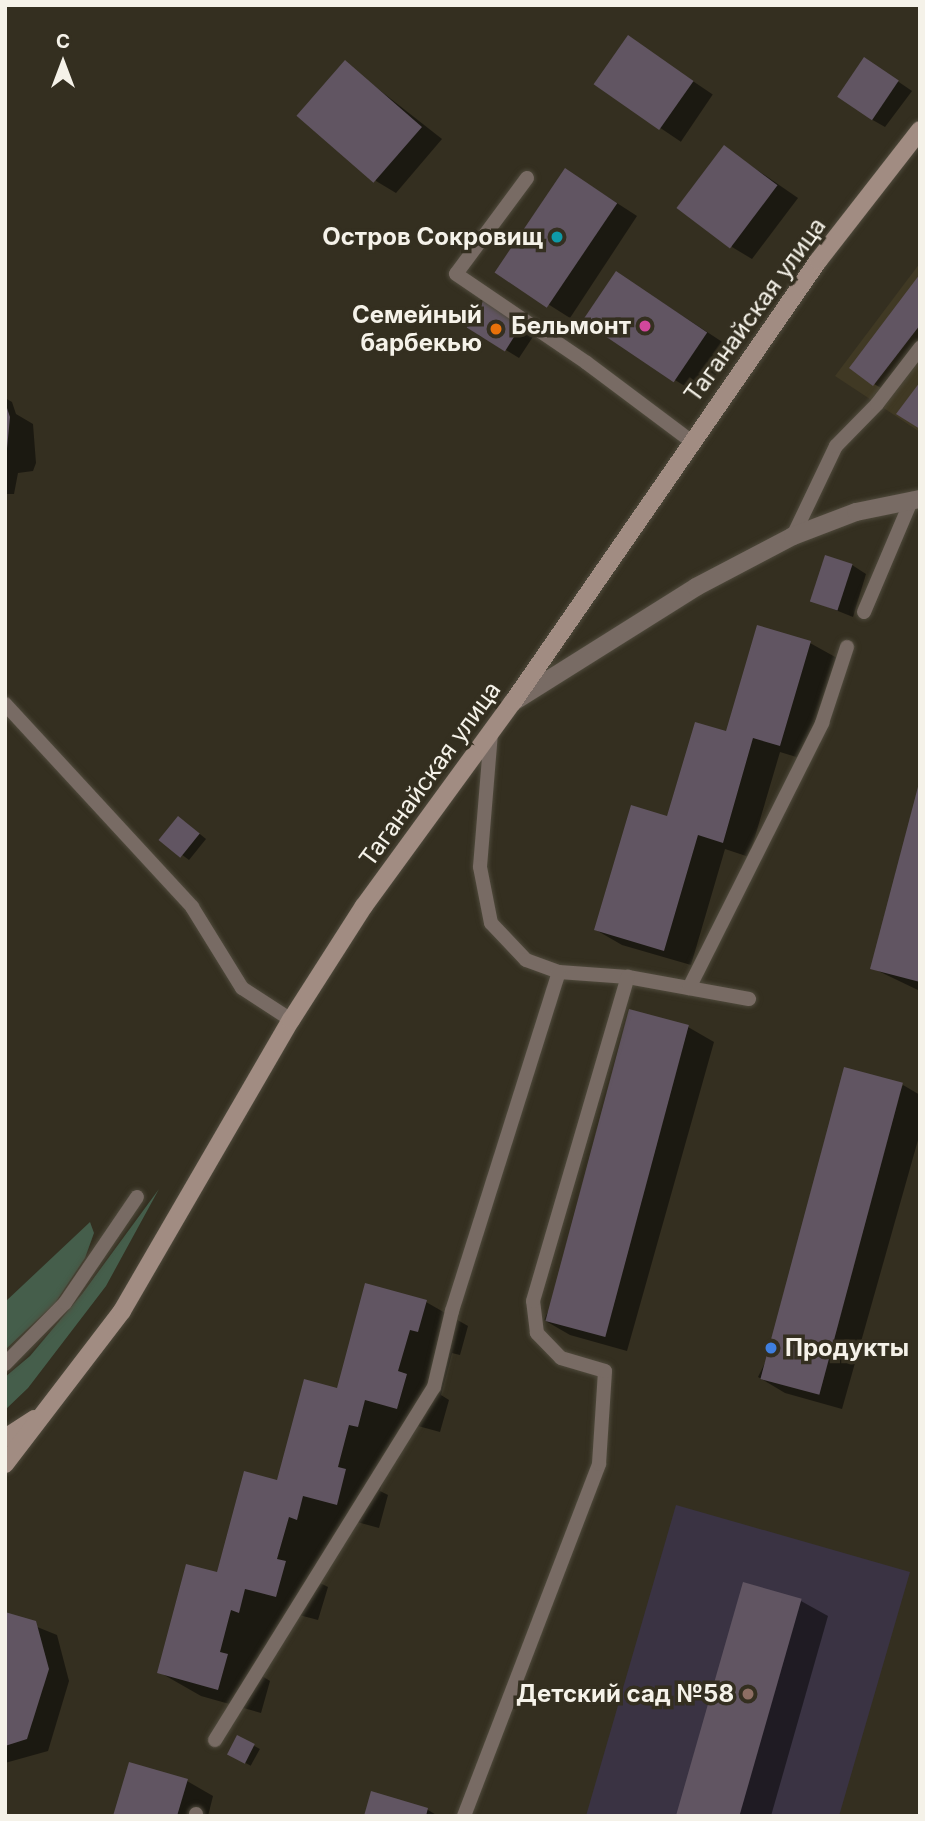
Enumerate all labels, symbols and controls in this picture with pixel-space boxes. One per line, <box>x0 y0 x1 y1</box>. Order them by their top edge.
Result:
north arrow <box>28 28 98 98</box>
text: С <box>56 30 70 53</box>
street label: Таганайская улица <box>678 212 832 408</box>
place label: Остров Сокровищ <box>322 223 543 251</box>
marker: Остров Сокровищ <box>549 229 565 245</box>
place label: Семейный барбекью <box>352 301 482 357</box>
place label: Бельмонт <box>511 312 631 340</box>
marker: Бельмонт <box>637 318 653 334</box>
marker: Семейный барбекью <box>488 321 504 337</box>
street label: Таганайская улица <box>353 676 507 872</box>
place label: Продукты <box>785 1334 909 1362</box>
marker: Продукты <box>763 1340 779 1356</box>
place label: Детский сад №58 <box>516 1680 734 1708</box>
marker: Детский сад №58 <box>740 1686 756 1702</box>

